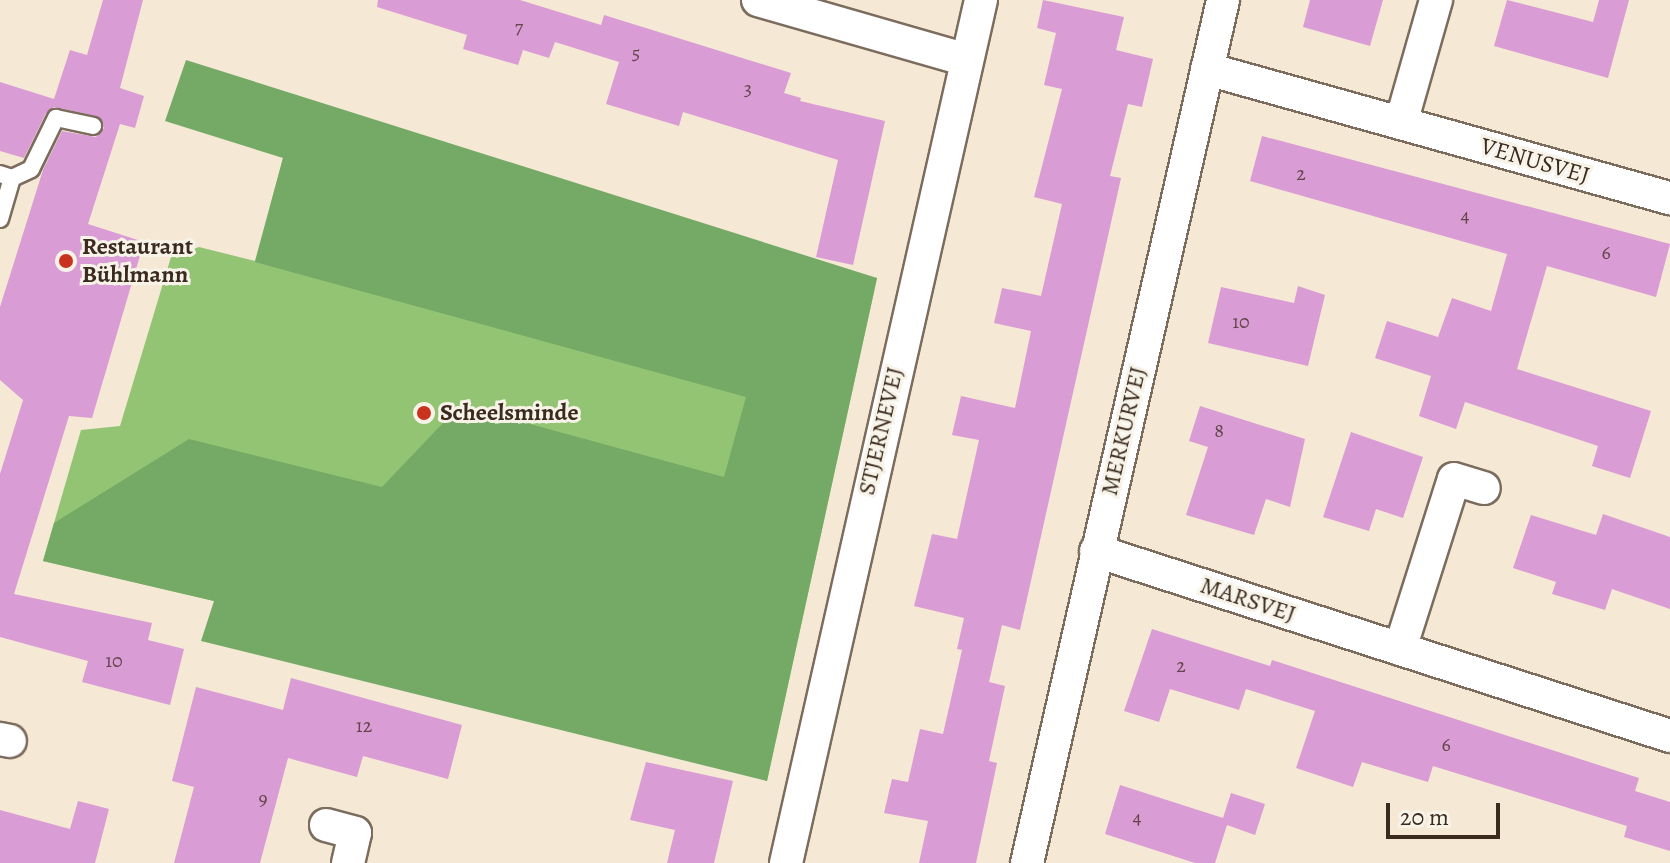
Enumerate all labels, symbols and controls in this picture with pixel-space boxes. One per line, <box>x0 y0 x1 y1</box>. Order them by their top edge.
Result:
house number: 7 <box>515 14 523 38</box>
house number: 5 <box>632 40 640 64</box>
house number: 3 <box>744 76 752 100</box>
street label: VENUSVEJ <box>1477 132 1593 190</box>
house number: 2 <box>1296 161 1306 185</box>
house number: 4 <box>1460 203 1470 227</box>
place label: Restaurant Bühlmann <box>82 233 193 289</box>
house number: 6 <box>1601 240 1611 264</box>
marker: Restaurant Bühlmann <box>57 252 75 270</box>
house number: 10 <box>1232 309 1250 333</box>
street label: STJERNEVEJ <box>852 364 910 498</box>
street label: MERKURVEJ <box>1095 364 1153 498</box>
place label: Scheelsminde <box>440 399 579 427</box>
marker: Scheelsminde <box>415 404 433 422</box>
house number: 8 <box>1214 418 1224 442</box>
street label: MARSVEJ <box>1197 571 1299 629</box>
house number: 10 <box>105 648 123 672</box>
house number: 2 <box>1176 653 1186 677</box>
house number: 12 <box>356 713 372 737</box>
house number: 6 <box>1441 732 1451 756</box>
house number: 9 <box>258 786 268 810</box>
scale bar <box>1390 787 1504 837</box>
text: 20 m <box>1400 801 1449 833</box>
house number: 4 <box>1132 805 1142 829</box>

